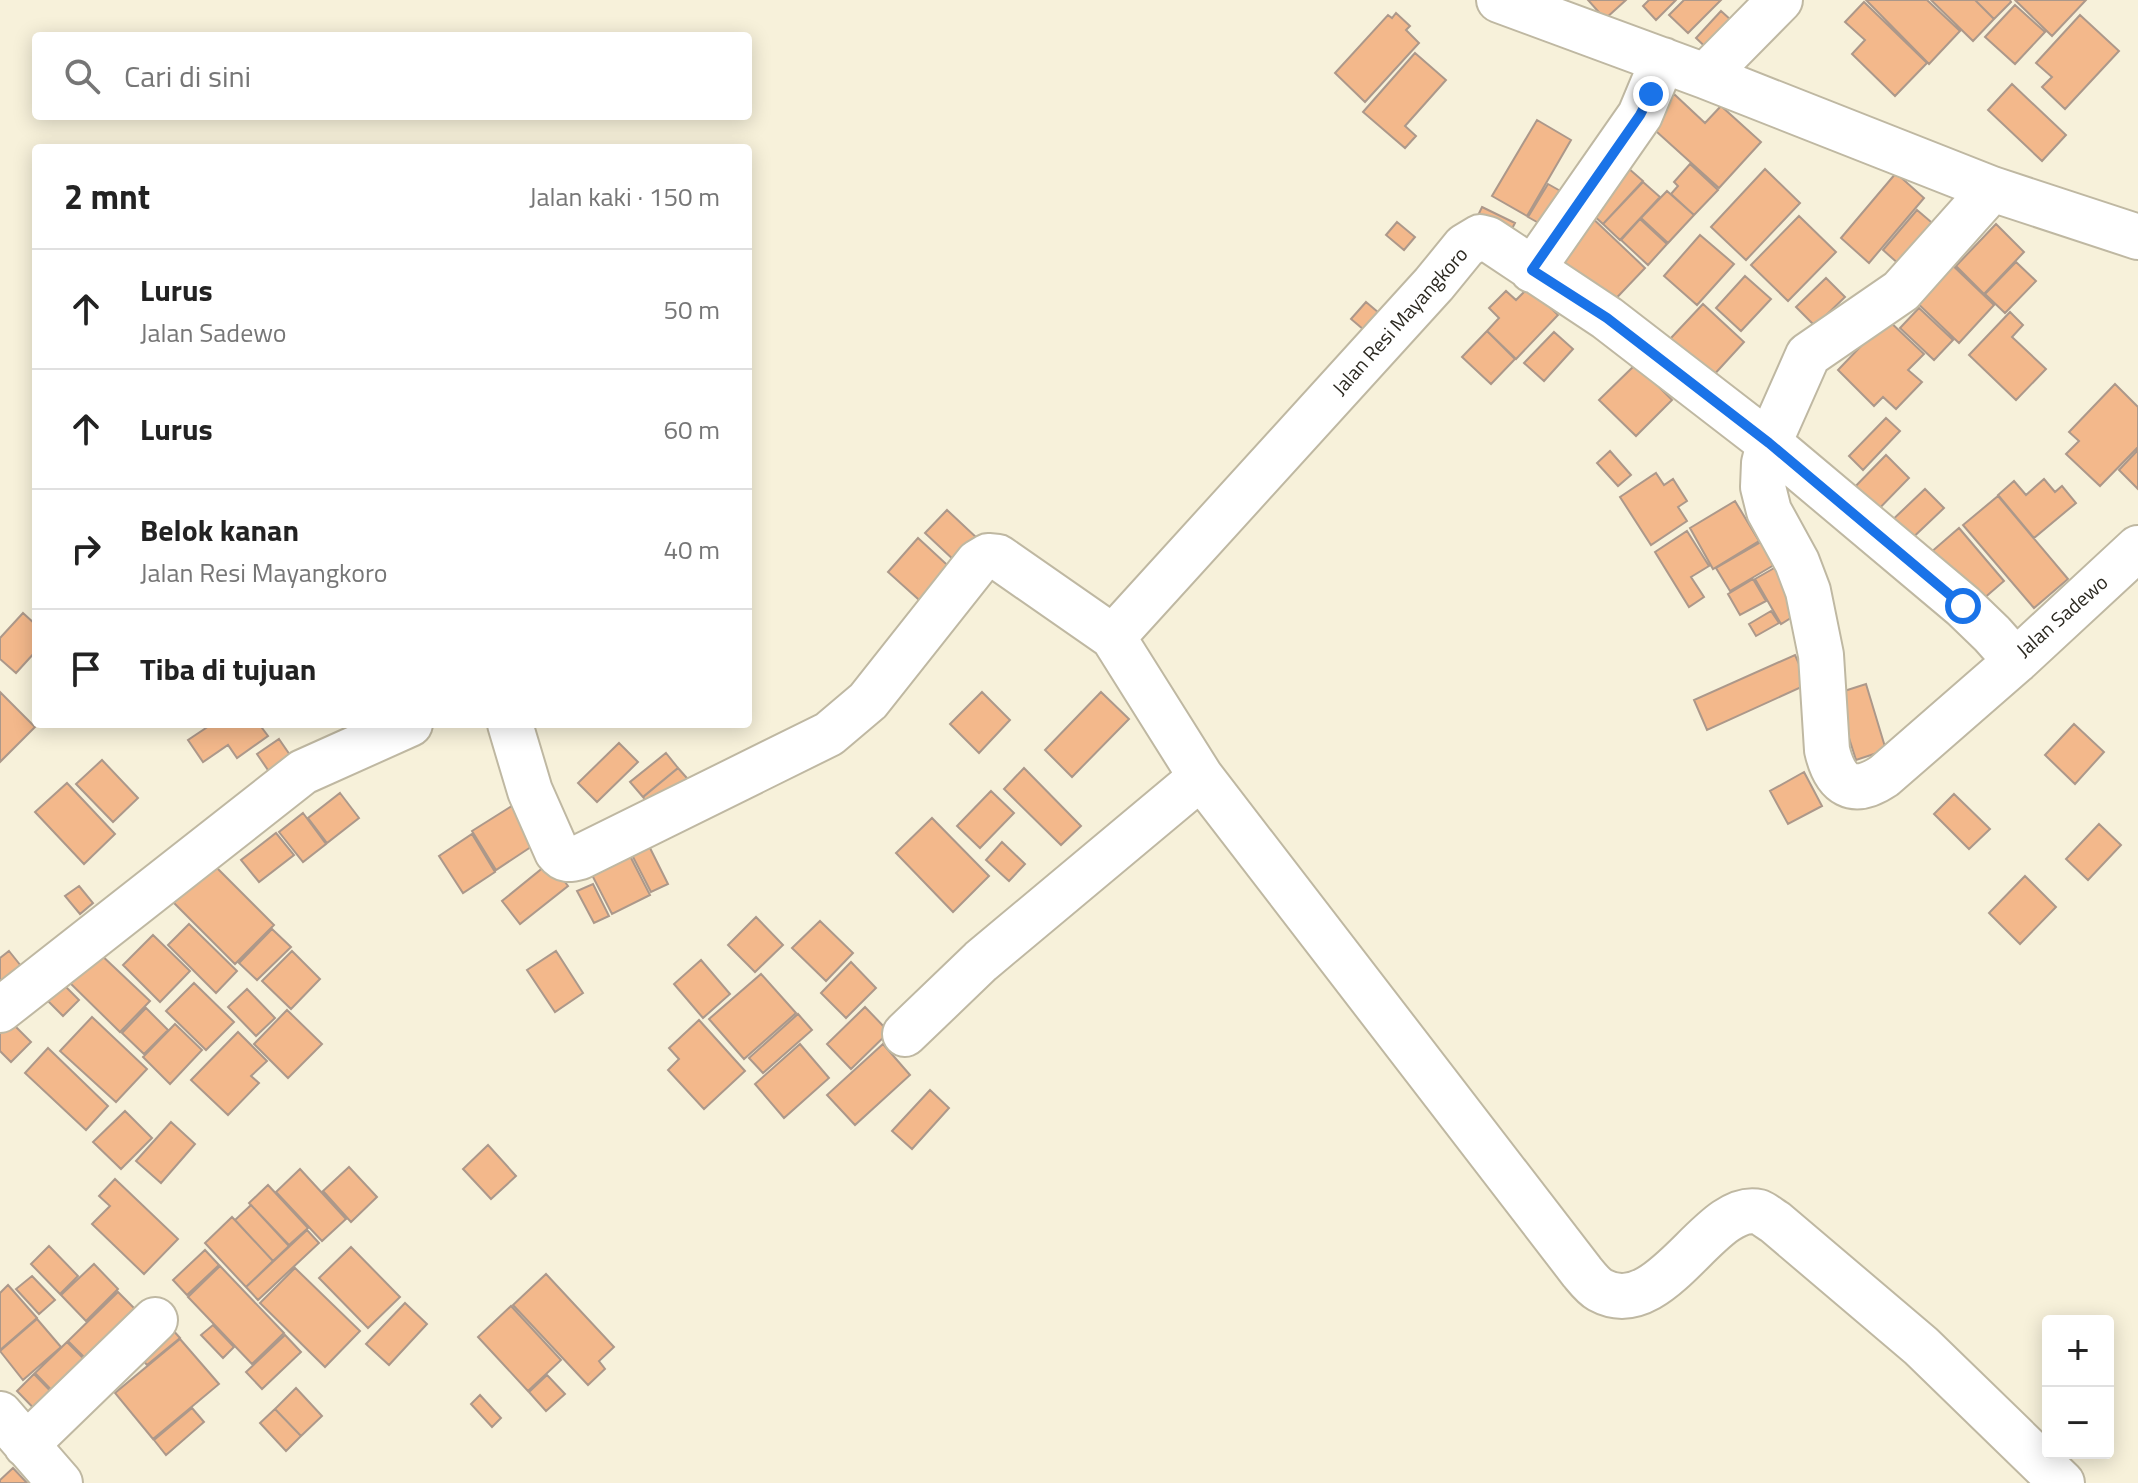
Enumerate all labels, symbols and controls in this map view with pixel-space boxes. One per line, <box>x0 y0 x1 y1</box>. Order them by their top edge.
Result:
search box <box>32 32 752 120</box>
text: Cari di sini <box>124 53 251 99</box>
icon: search <box>60 54 104 98</box>
route end <box>1633 76 1669 112</box>
text: 2 mnt <box>64 170 150 222</box>
text: Jalan kaki · 150 m <box>529 177 720 216</box>
street label: Jalan Resi Mayangkoro <box>1324 240 1475 402</box>
text: Lurus <box>140 267 213 313</box>
icon: ahead <box>64 287 108 331</box>
text: 50 m <box>663 290 720 329</box>
text: Jalan Sadewo <box>140 313 287 352</box>
text: Lurus <box>140 406 213 452</box>
icon: ahead <box>64 407 108 451</box>
text: 60 m <box>663 410 720 449</box>
text: Belok kanan <box>140 507 299 553</box>
icon: right <box>64 527 108 571</box>
text: 40 m <box>663 530 720 569</box>
text: Jalan Resi Mayangkoro <box>140 553 387 592</box>
street label: Jalan Sadewo <box>2009 567 2114 664</box>
route start <box>1945 588 1981 624</box>
text: Tiba di tujuan <box>140 646 316 692</box>
icon: arrive <box>64 647 108 691</box>
map controls <box>2042 1315 2114 1459</box>
button: + <box>2042 1315 2114 1387</box>
button: − <box>2042 1387 2114 1459</box>

